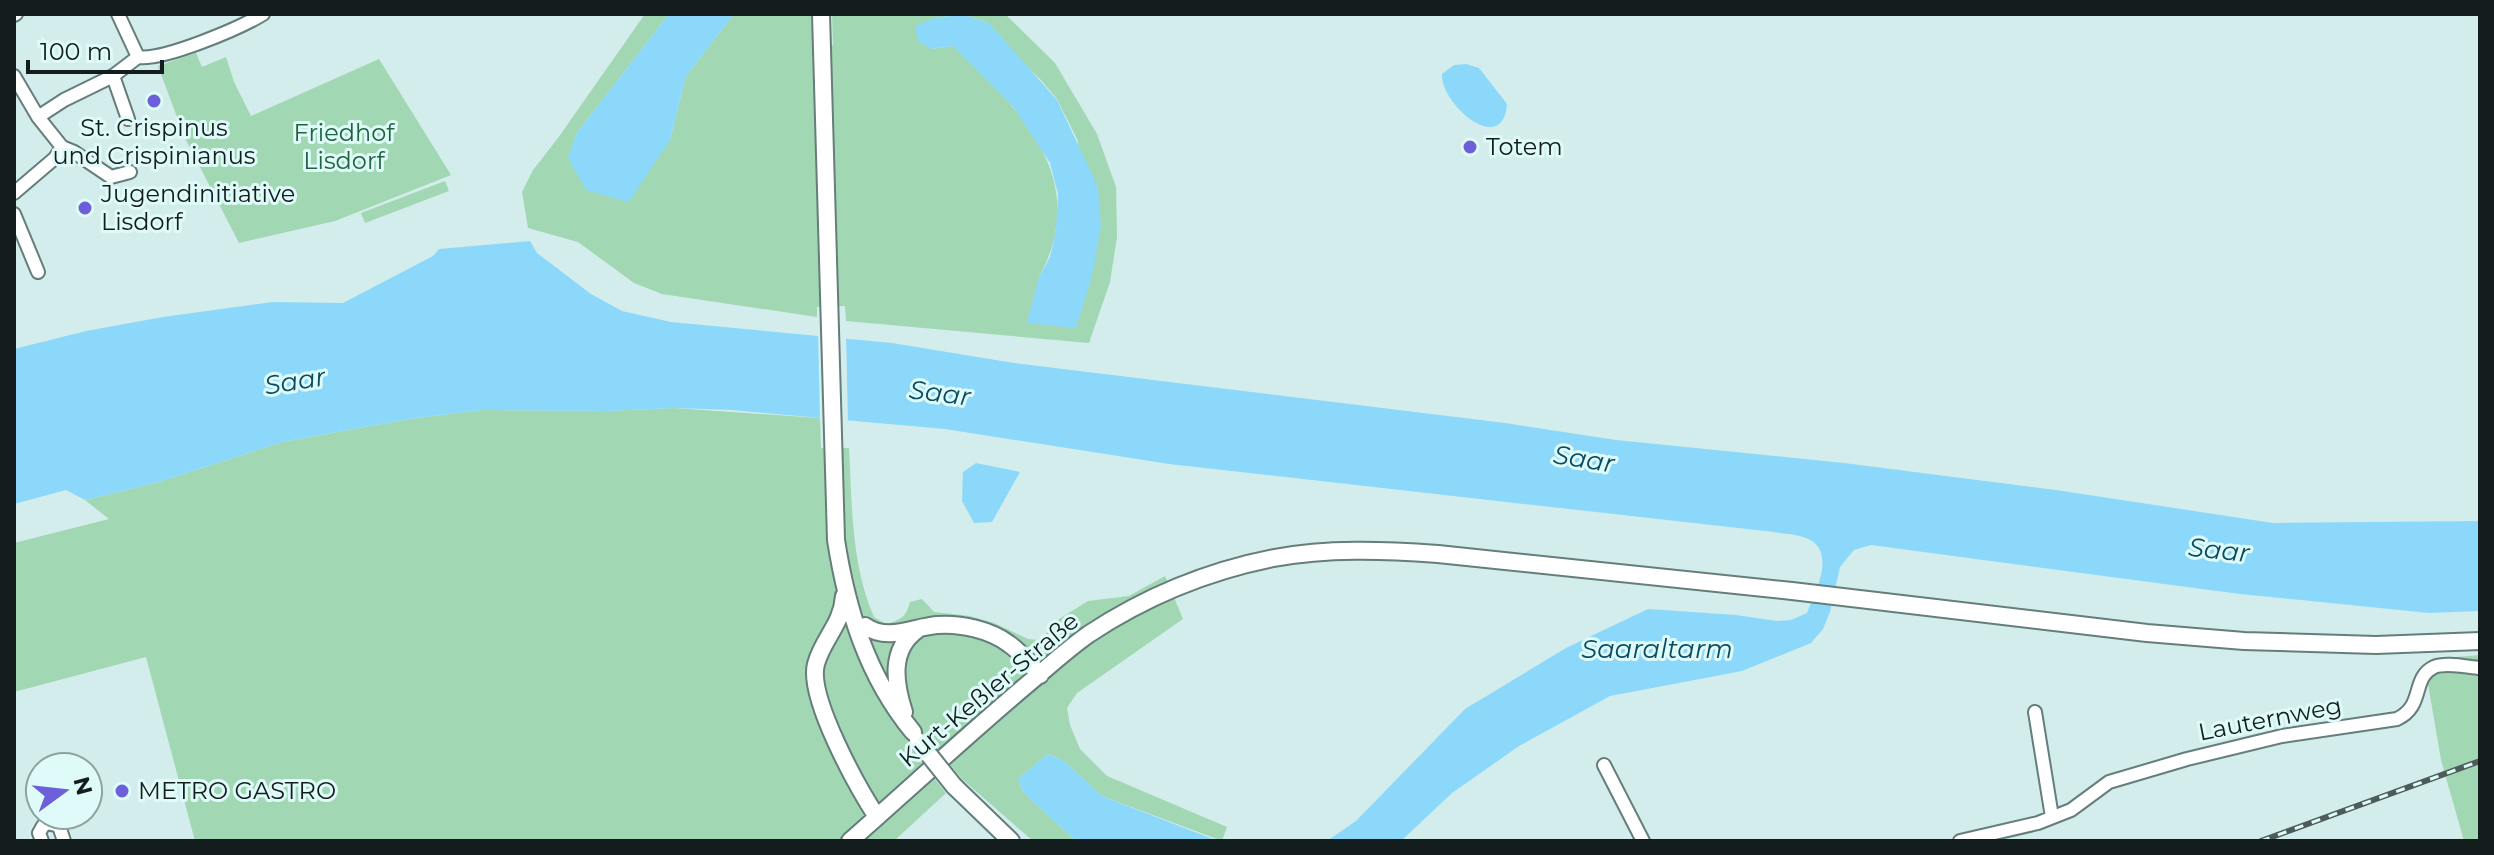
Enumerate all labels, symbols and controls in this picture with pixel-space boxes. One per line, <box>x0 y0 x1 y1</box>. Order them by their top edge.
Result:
scale bar <box>28 24 162 74</box>
text: 100 m <box>40 37 112 66</box>
marker: St. Crispinus und Crispinianus <box>145 92 163 110</box>
place label: St. Crispinus und Crispinianus <box>52 113 256 170</box>
park label: Friedhof Lisdorf <box>293 118 395 175</box>
place label: Totem <box>1486 132 1563 161</box>
marker: Totem <box>1461 138 1479 156</box>
place label: Jugendinitiative Lisdorf <box>100 179 295 236</box>
marker: Jugendinitiative Lisdorf <box>76 199 94 217</box>
water label: Saar <box>262 360 329 402</box>
water label: Saar <box>907 373 973 413</box>
water label: Saar <box>1551 438 1618 480</box>
water label: Saar <box>2187 531 2252 569</box>
street label: Kurt-Keßler-Straße <box>893 606 1084 773</box>
water label: Saaraltarm <box>1581 633 1733 665</box>
street label: Lauternweg <box>2196 690 2344 747</box>
north arrow <box>24 751 104 831</box>
text: N <box>67 774 98 798</box>
place label: METRO GASTRO <box>138 776 336 805</box>
marker: METRO GASTRO <box>113 782 131 800</box>

